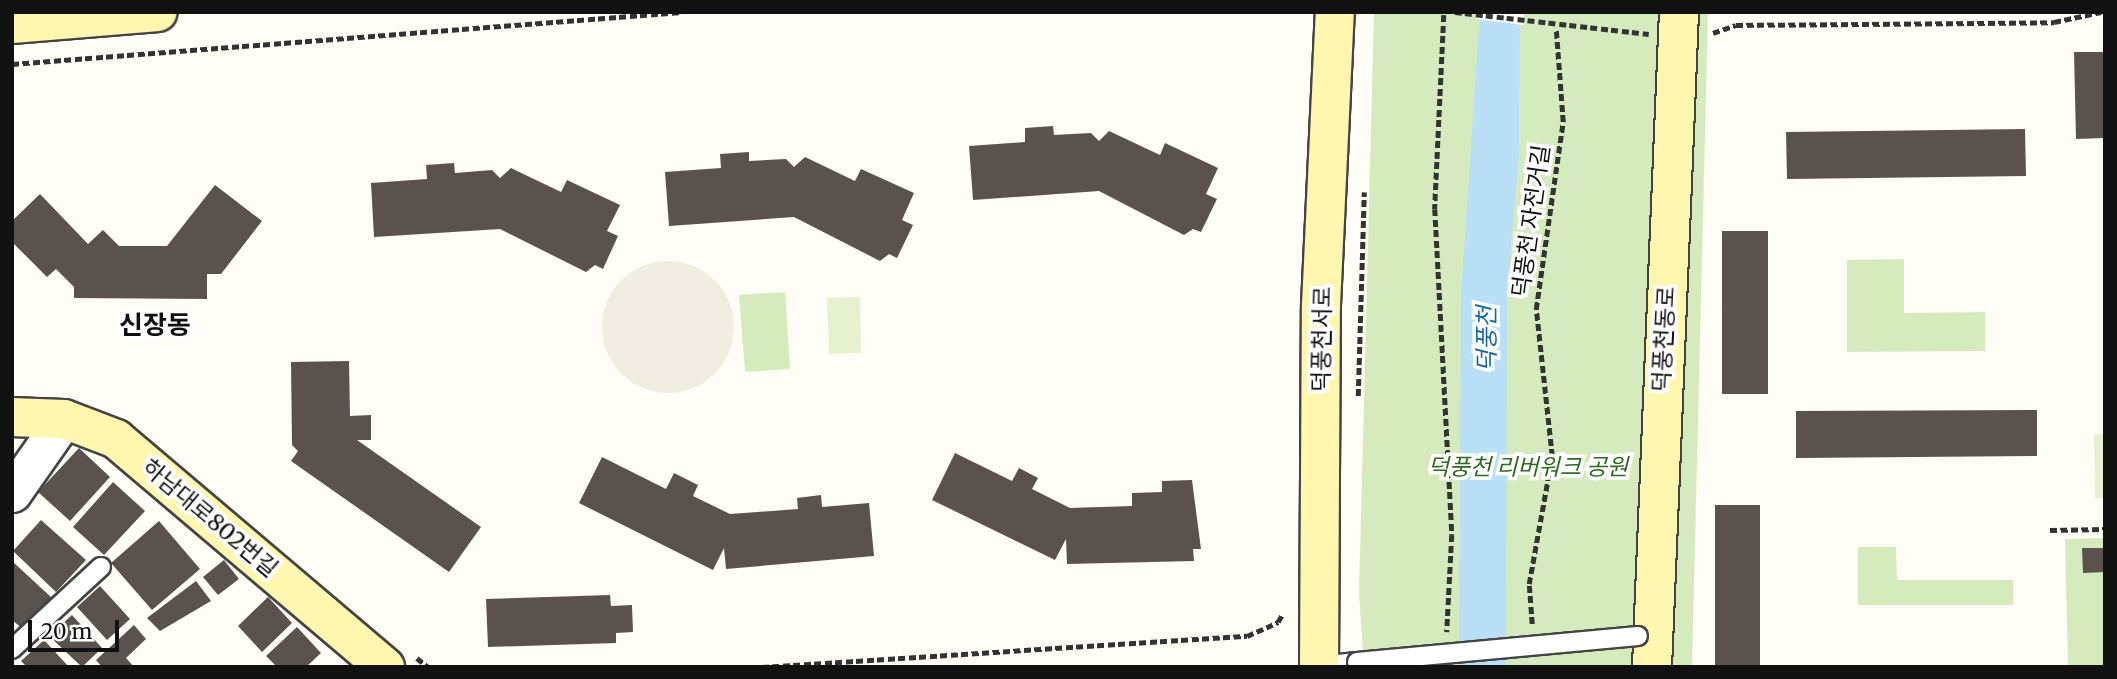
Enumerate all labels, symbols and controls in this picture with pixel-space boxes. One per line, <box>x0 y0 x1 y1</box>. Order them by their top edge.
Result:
street label: 덕풍천 자전거길 <box>1507 143 1555 299</box>
street label: 덕풍천동로 <box>1647 285 1681 393</box>
street label: 덕풍천서로 <box>1307 286 1337 392</box>
water label: 덕풍천 <box>1473 306 1501 372</box>
district label: 신장동 <box>119 309 191 341</box>
street label: 하남대로802번길 <box>137 453 283 583</box>
park label: 덕풍천 리버워크 공원 <box>1428 453 1628 481</box>
scale bar <box>32 606 122 650</box>
text: 20 m <box>41 618 92 645</box>

